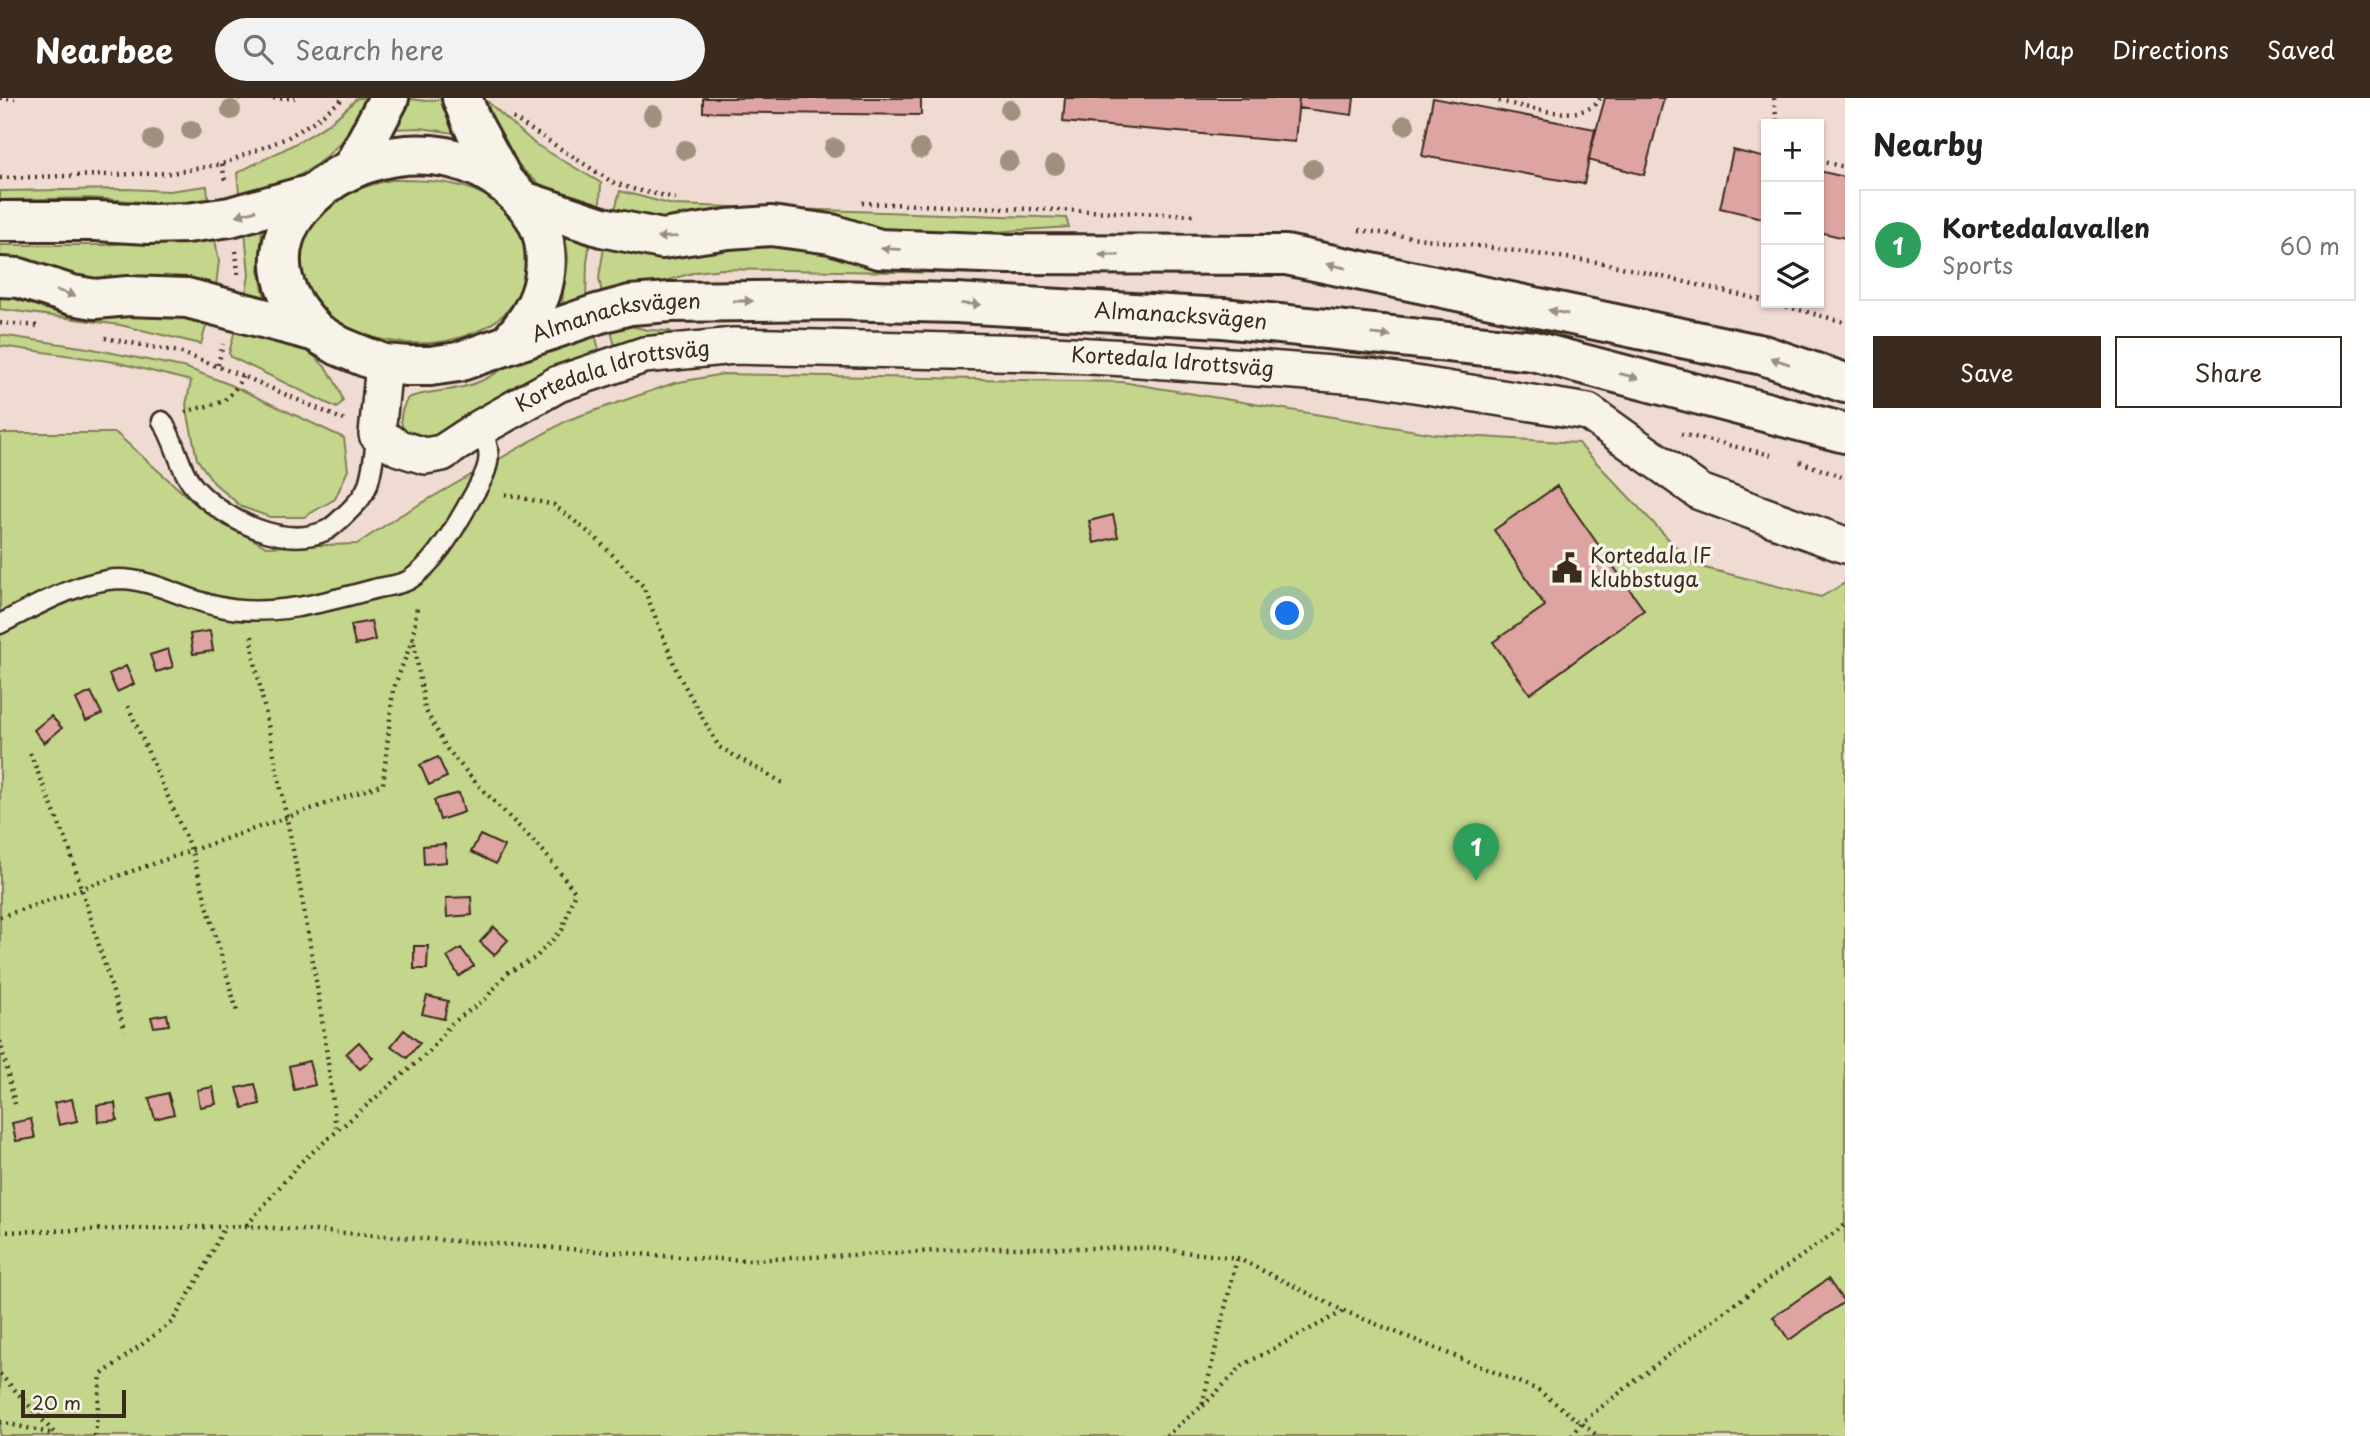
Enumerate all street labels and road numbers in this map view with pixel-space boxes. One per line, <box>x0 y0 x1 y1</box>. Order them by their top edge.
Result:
street label: Almanacksvägen <box>527 284 701 349</box>
street label: Almanacksvägen <box>1094 293 1269 337</box>
street label: Kortedala Idrottsväg <box>509 331 711 419</box>
street label: Kortedala Idrottsväg <box>1070 337 1275 383</box>

